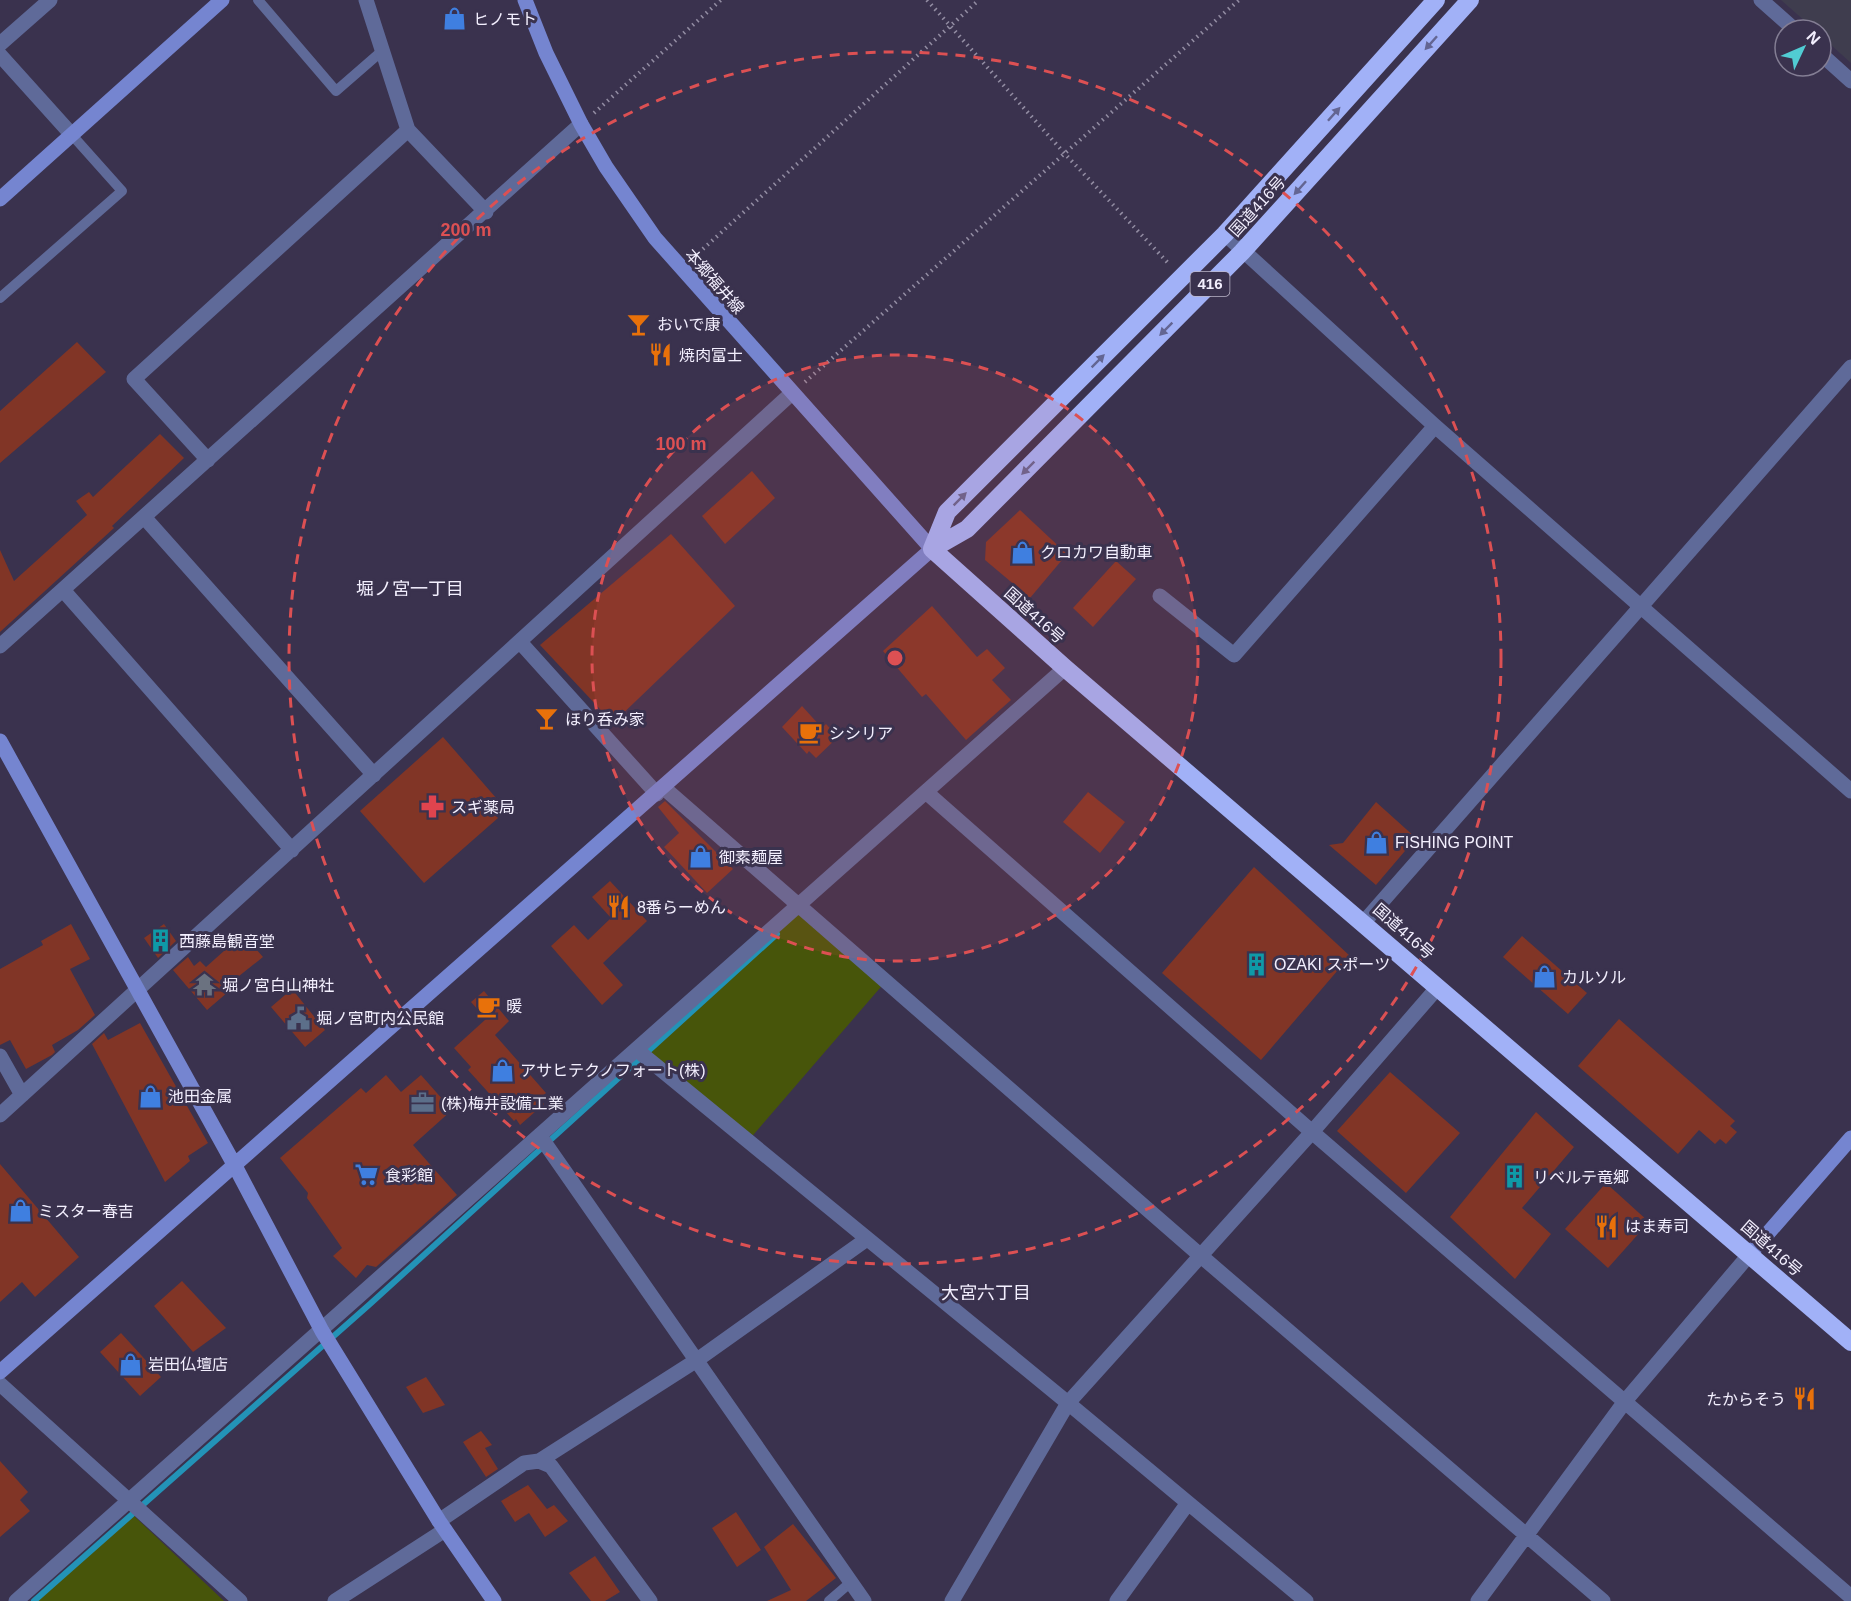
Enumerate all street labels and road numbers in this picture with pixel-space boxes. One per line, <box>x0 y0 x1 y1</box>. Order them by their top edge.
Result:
street label: 国道416号 <box>1226 173 1289 240</box>
street label: 本郷福井線 <box>682 246 747 317</box>
road number: 416 <box>1190 272 1230 296</box>
street label: 国道416号 <box>1001 584 1068 647</box>
street label: 国道416号 <box>1370 900 1437 962</box>
street label: 国道416号 <box>1738 1217 1805 1279</box>

